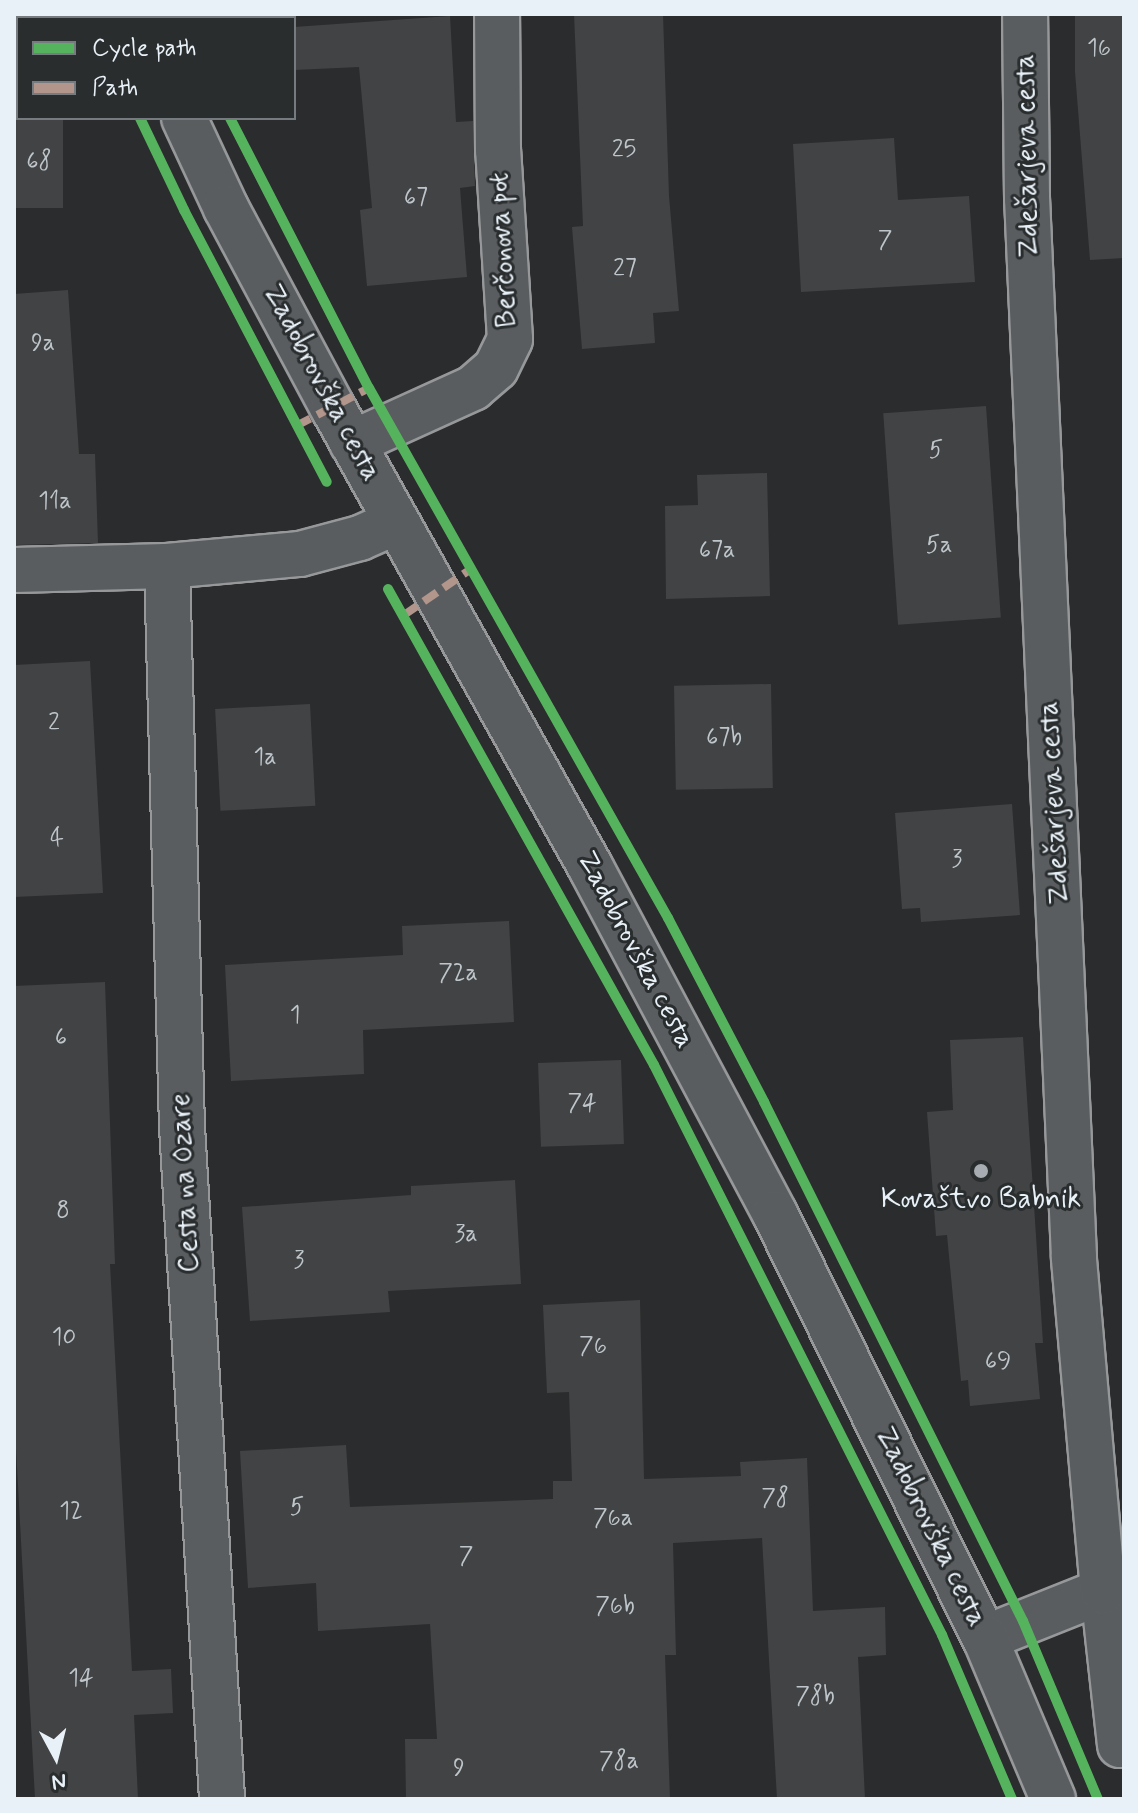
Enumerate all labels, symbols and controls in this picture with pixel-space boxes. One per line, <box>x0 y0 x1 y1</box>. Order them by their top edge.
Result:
legend <box>16 16 296 120</box>
text: Cycle path <box>92 33 197 64</box>
house number: 16 <box>1087 35 1111 63</box>
street label: Zdešarjeva cesta <box>1009 54 1047 258</box>
text: Path <box>92 73 138 104</box>
house number: 25 <box>612 136 636 164</box>
house number: 68 <box>26 148 52 176</box>
street label: Berčonova pot <box>483 171 525 329</box>
house number: 67 <box>404 184 428 212</box>
house number: 7 <box>878 227 892 255</box>
house number: 27 <box>613 255 637 283</box>
street label: Zadobrovška cesta <box>255 279 387 487</box>
house number: 9a <box>31 330 55 358</box>
house number: 5 <box>929 437 943 465</box>
house number: 11a <box>38 488 72 516</box>
house number: 5a <box>926 532 952 560</box>
house number: 67a <box>699 537 735 565</box>
street label: Zdešarjeva cesta <box>1033 700 1077 906</box>
house number: 2 <box>48 709 60 737</box>
house number: 67b <box>706 724 742 752</box>
house number: 1a <box>253 744 277 772</box>
house number: 4 <box>50 825 64 853</box>
street label: Zadobrovška cesta <box>569 846 701 1054</box>
house number: 3 <box>952 846 962 874</box>
house number: 72a <box>438 960 478 988</box>
house number: 1 <box>290 1002 300 1030</box>
house number: 6 <box>55 1024 67 1052</box>
house number: 74 <box>567 1090 597 1118</box>
street label: Cesta na Ozare <box>165 1092 207 1274</box>
marker: Kovaštvo Babnik <box>972 1162 990 1180</box>
place label: Kovaštvo Babnik <box>876 1183 1086 1217</box>
house number: 8 <box>56 1197 70 1225</box>
house number: 3a <box>454 1221 478 1249</box>
house number: 3 <box>294 1247 304 1275</box>
house number: 10 <box>52 1324 76 1352</box>
house number: 76 <box>579 1333 607 1361</box>
house number: 69 <box>985 1348 1011 1376</box>
street label: Zadobrovška cesta <box>867 1422 993 1632</box>
house number: 78 <box>761 1485 789 1513</box>
house number: 5 <box>290 1494 304 1522</box>
house number: 12 <box>59 1498 83 1526</box>
house number: 76a <box>593 1505 633 1533</box>
house number: 7 <box>459 1543 473 1571</box>
house number: 76b <box>595 1593 635 1621</box>
house number: 14 <box>68 1665 94 1693</box>
house number: 78b <box>795 1683 835 1711</box>
north arrow <box>16 1717 96 1797</box>
house number: 78a <box>599 1748 639 1776</box>
house number: 9 <box>453 1755 465 1783</box>
text: N <box>50 1766 68 1796</box>

